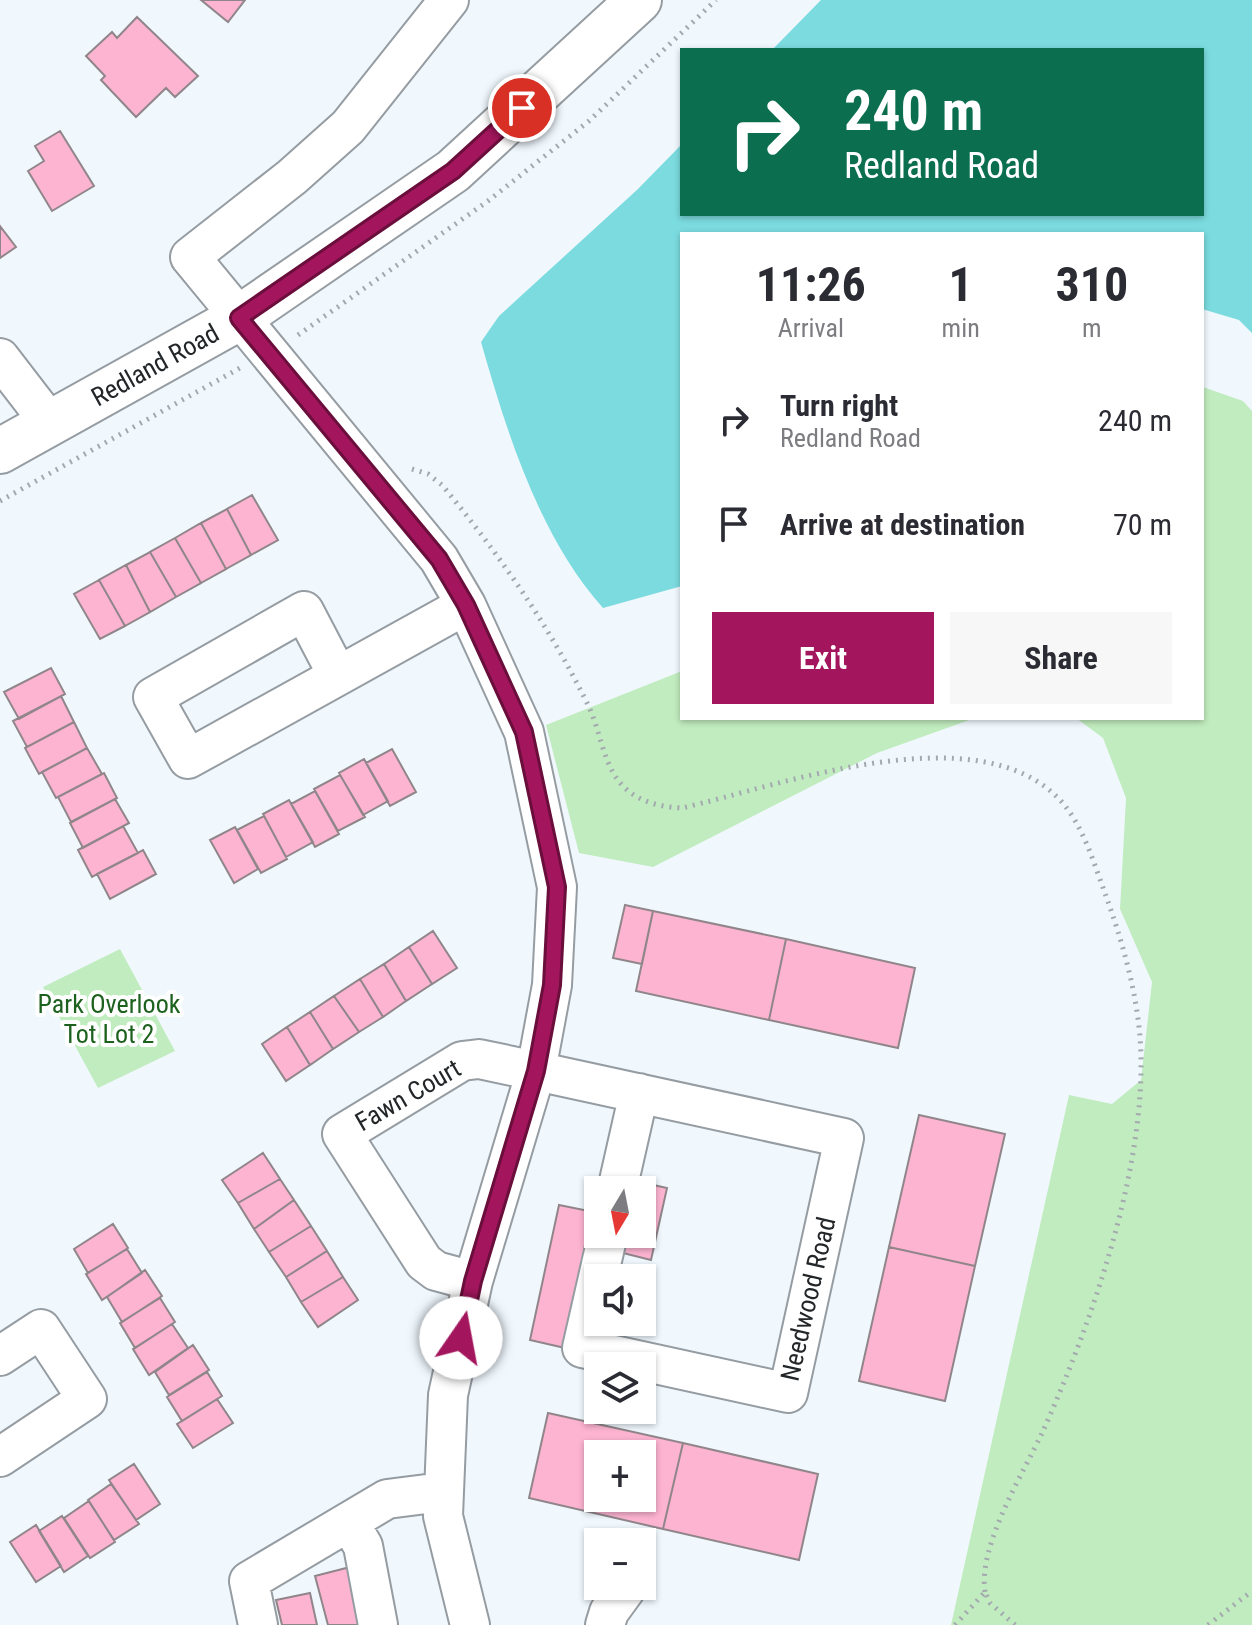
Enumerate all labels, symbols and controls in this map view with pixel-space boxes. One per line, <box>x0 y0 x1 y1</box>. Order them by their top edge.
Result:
pin <box>488 74 556 142</box>
text: 240 m <box>844 78 983 144</box>
icon: right <box>712 80 816 184</box>
icon: arrive <box>500 86 544 130</box>
text: Redland Road <box>844 145 1039 187</box>
text: 11:26 <box>756 256 866 313</box>
text: 1 <box>949 256 973 313</box>
text: 310 <box>1055 256 1128 313</box>
text: Arrival <box>778 313 844 343</box>
text: min <box>942 313 980 343</box>
text: m <box>1082 313 1102 343</box>
street label: Redland Road <box>86 318 224 412</box>
text: Turn right <box>780 388 898 423</box>
icon: right <box>712 398 756 442</box>
text: 240 m <box>1098 403 1172 438</box>
text: Redland Road <box>780 423 921 453</box>
icon: arrive <box>712 502 756 546</box>
text: Arrive at destination <box>780 507 1025 542</box>
text: 70 m <box>1113 507 1172 542</box>
button: Exit <box>712 612 934 704</box>
button: Share <box>950 612 1172 704</box>
park label: Park Overlook Tot Lot 2 <box>38 989 181 1049</box>
street label: Fawn Court <box>350 1053 466 1137</box>
north arrow <box>584 1176 656 1248</box>
map controls <box>584 1176 656 1600</box>
street label: Needwood Road <box>775 1214 841 1384</box>
button: sound <box>584 1264 656 1336</box>
position arrow <box>419 1296 503 1380</box>
button: layers <box>584 1352 656 1424</box>
button: + <box>584 1440 656 1512</box>
button: − <box>584 1528 656 1600</box>

